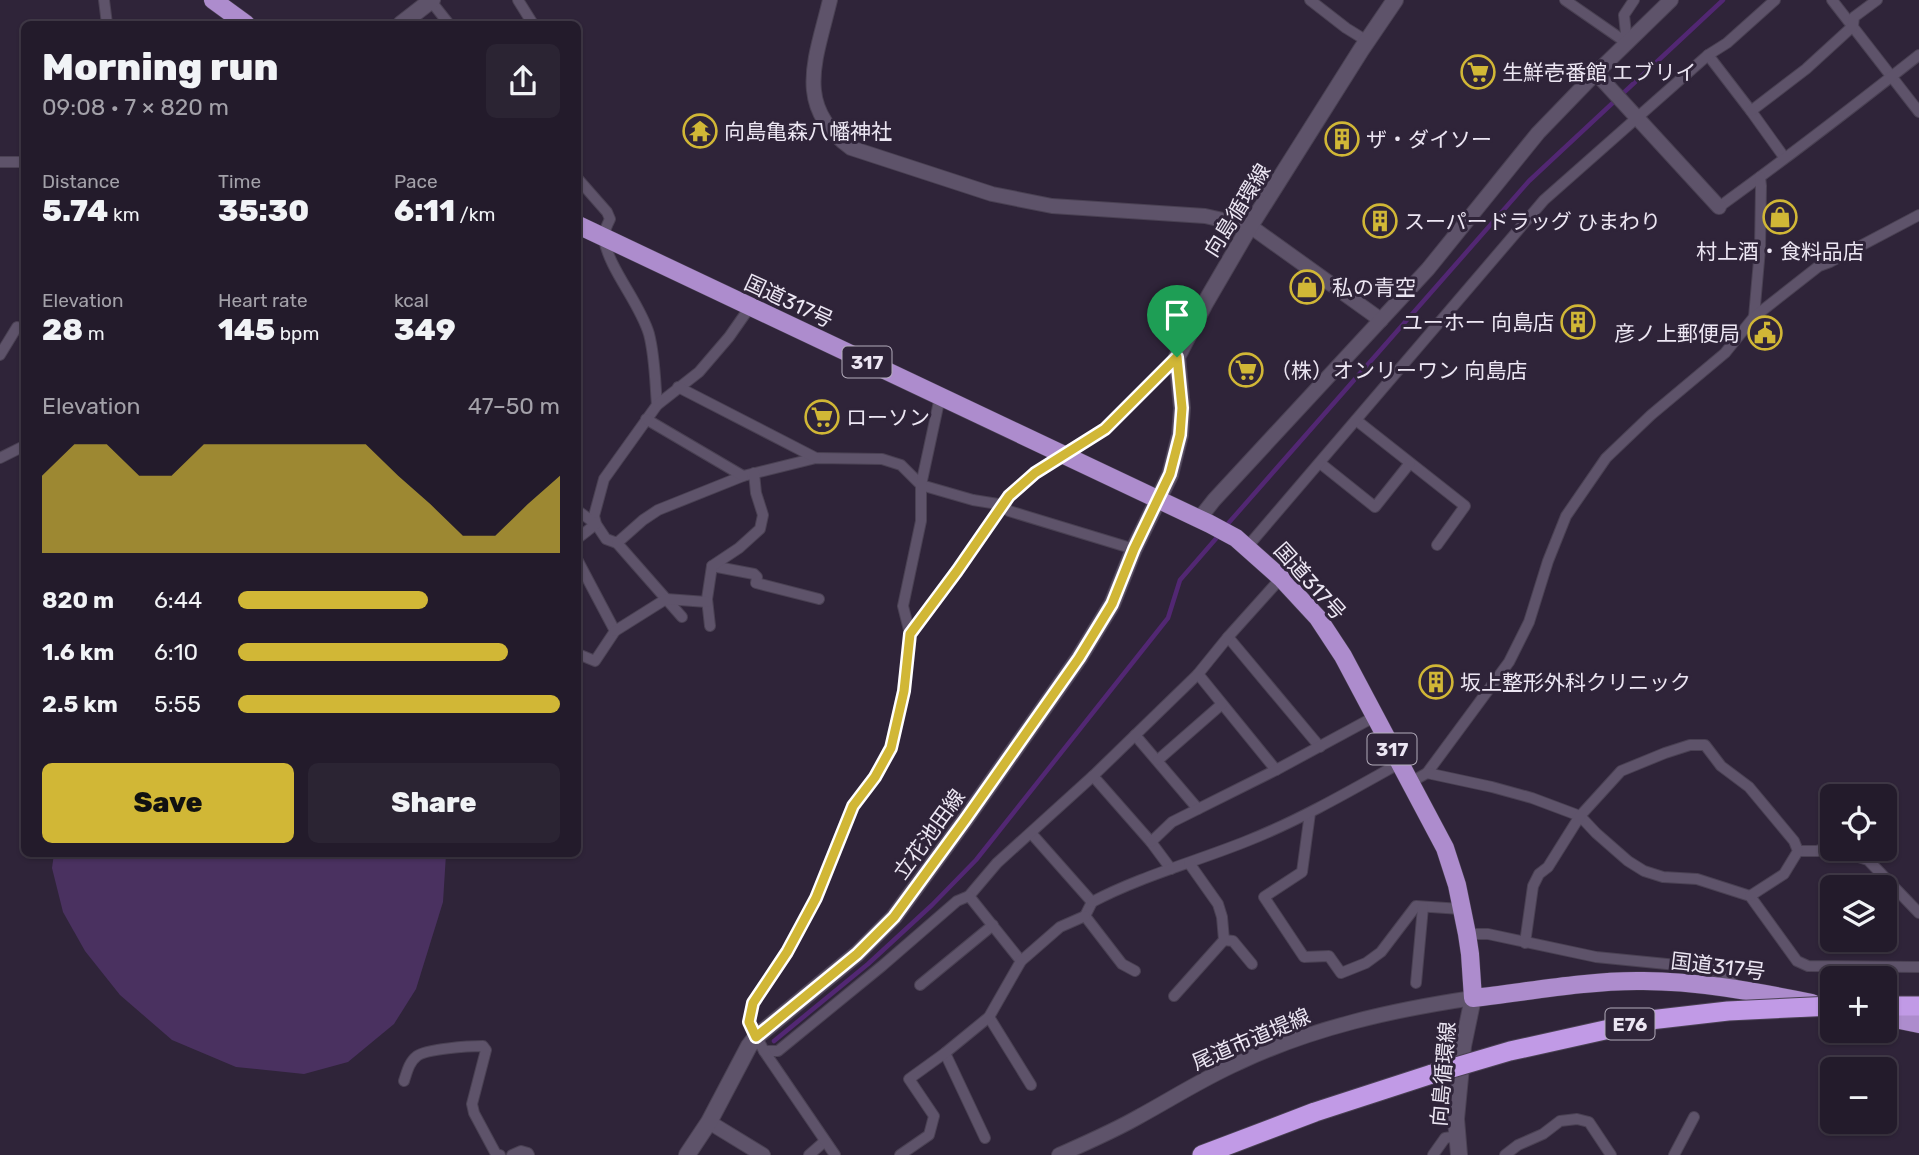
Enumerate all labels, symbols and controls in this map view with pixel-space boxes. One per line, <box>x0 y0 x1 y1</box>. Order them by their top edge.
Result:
text: Morning run <box>42 44 279 90</box>
button: share <box>486 44 560 118</box>
supermarket icon: 生鮮壱番館 エブリイ <box>1459 53 1497 91</box>
place label: 生鮮壱番館 エブリイ <box>1502 60 1696 85</box>
text: 09:08 · 7 × 820 m <box>42 93 229 121</box>
temple icon: 向島亀森八幡神社 <box>681 112 719 150</box>
place label: 向島亀森八幡神社 <box>724 119 892 144</box>
building icon: ザ・ダイソー <box>1323 120 1361 158</box>
place label: ザ・ダイソー <box>1366 127 1492 152</box>
street label: 向島循環線 <box>1199 159 1275 261</box>
text: Distance <box>42 170 120 193</box>
text: Time <box>218 170 261 193</box>
text: Pace <box>394 170 438 193</box>
text: 5.74 <box>42 193 108 229</box>
text: 35:30 <box>218 193 309 229</box>
text: 6:11 <box>394 193 455 229</box>
shop icon: 村上酒・食料品店 <box>1761 198 1799 236</box>
building icon: スーパードラッグ ひまわり <box>1361 202 1399 240</box>
text: km <box>108 203 140 226</box>
text: /km <box>455 203 495 226</box>
place label: スーパードラッグ ひまわり <box>1404 209 1661 234</box>
place label: 村上酒・食料品店 <box>1696 239 1864 264</box>
shop icon: 私の青空 <box>1288 268 1326 306</box>
street label: 国道317号 <box>741 270 837 332</box>
place label: 私の青空 <box>1332 275 1416 300</box>
pin <box>1147 285 1207 357</box>
text: Elevation <box>42 289 123 312</box>
text: Heart rate <box>218 289 308 312</box>
text: kcal <box>394 289 429 312</box>
icon: arrive <box>1158 296 1196 334</box>
building icon: ユーホー 向島店 <box>1559 303 1597 341</box>
place label: ユーホー 向島店 <box>1402 310 1554 335</box>
text: 28 <box>42 312 83 348</box>
text: 145 <box>218 312 275 348</box>
text: 349 <box>394 312 456 348</box>
public building icon: 彦ノ上郵便局 <box>1746 314 1784 352</box>
place label: 彦ノ上郵便局 <box>1614 321 1740 346</box>
text: m <box>83 322 105 345</box>
text: bpm <box>275 322 319 345</box>
road number: 317 <box>842 346 892 378</box>
supermarket icon: （株）オンリーワン 向島店 <box>1227 351 1265 389</box>
place label: （株）オンリーワン 向島店 <box>1270 358 1527 383</box>
text: Elevation <box>42 392 141 420</box>
text: 47–50 m <box>468 392 560 420</box>
supermarket icon: ローソン <box>803 398 841 436</box>
place label: ローソン <box>846 405 930 430</box>
street label: 国道317号 <box>1269 537 1351 625</box>
text: 820 m <box>42 586 114 614</box>
text: 6:44 <box>154 586 202 614</box>
text: 1.6 km <box>42 638 114 666</box>
text: 6:10 <box>154 638 198 666</box>
building icon: 坂上整形外科クリニック <box>1417 663 1455 701</box>
place label: 坂上整形外科クリニック <box>1460 670 1691 695</box>
text: 2.5 km <box>42 690 118 718</box>
text: 5:55 <box>154 690 201 718</box>
road number: 317 <box>1368 734 1416 764</box>
button: Save <box>42 763 294 843</box>
button: Share <box>308 763 560 843</box>
street label: 立花池田線 <box>888 784 970 884</box>
map controls <box>1820 784 1897 1134</box>
button: locate <box>1820 784 1897 861</box>
button: layers <box>1820 875 1897 952</box>
street label: 国道317号 <box>1669 948 1767 984</box>
button: + <box>1820 966 1897 1043</box>
street label: 尾道市道堤線 <box>1188 1003 1314 1075</box>
road number: E76 <box>1606 1008 1654 1040</box>
street label: 向島循環線 <box>1426 1021 1460 1127</box>
button: − <box>1820 1057 1897 1134</box>

